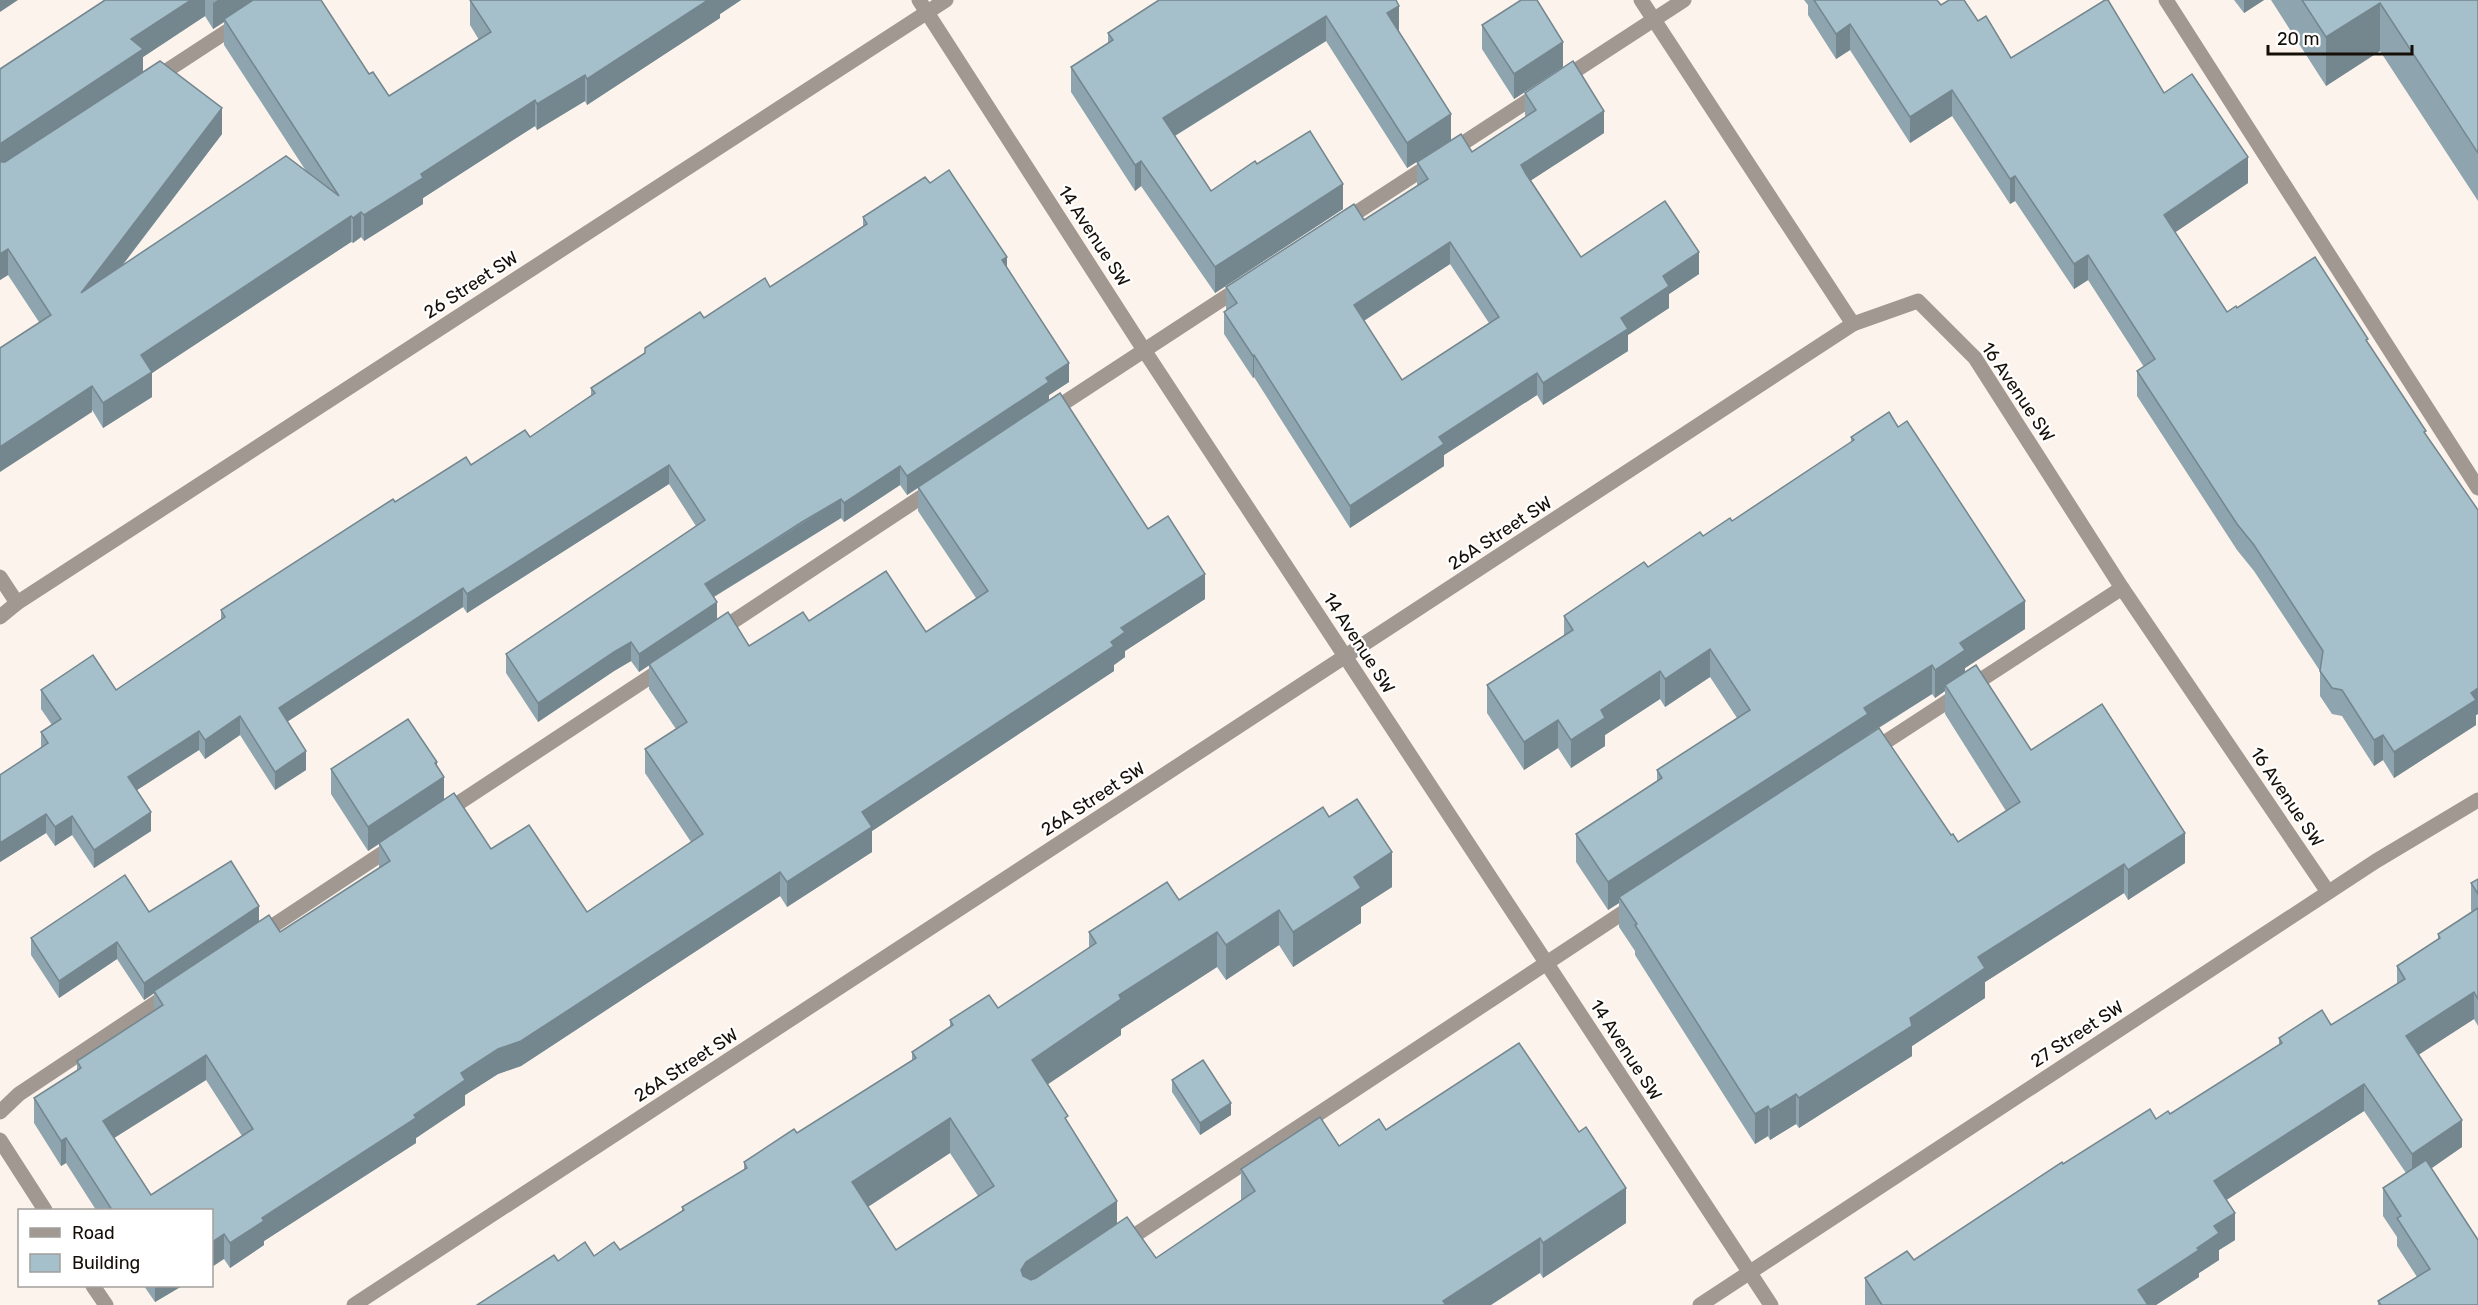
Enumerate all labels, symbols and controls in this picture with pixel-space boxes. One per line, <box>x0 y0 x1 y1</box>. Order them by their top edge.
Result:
scale bar <box>2268 18 2412 56</box>
text: 20 m <box>2277 28 2319 50</box>
street label: 14 Avenue SW <box>1053 181 1135 291</box>
street label: 26 Street SW <box>420 246 522 324</box>
street label: 16 Avenue SW <box>1977 338 2059 446</box>
street label: 26A Street SW <box>1444 491 1556 575</box>
street label: 14 Avenue SW <box>1318 588 1400 698</box>
street label: 16 Avenue SW <box>2246 743 2328 851</box>
street label: 26A Street SW <box>1037 757 1149 841</box>
street label: 14 Avenue SW <box>1585 995 1667 1105</box>
street label: 27 Street SW <box>2027 996 2127 1072</box>
street label: 26A Street SW <box>630 1023 742 1107</box>
legend <box>18 1209 213 1287</box>
text: Road <box>72 1222 115 1244</box>
text: Building <box>72 1252 140 1274</box>

